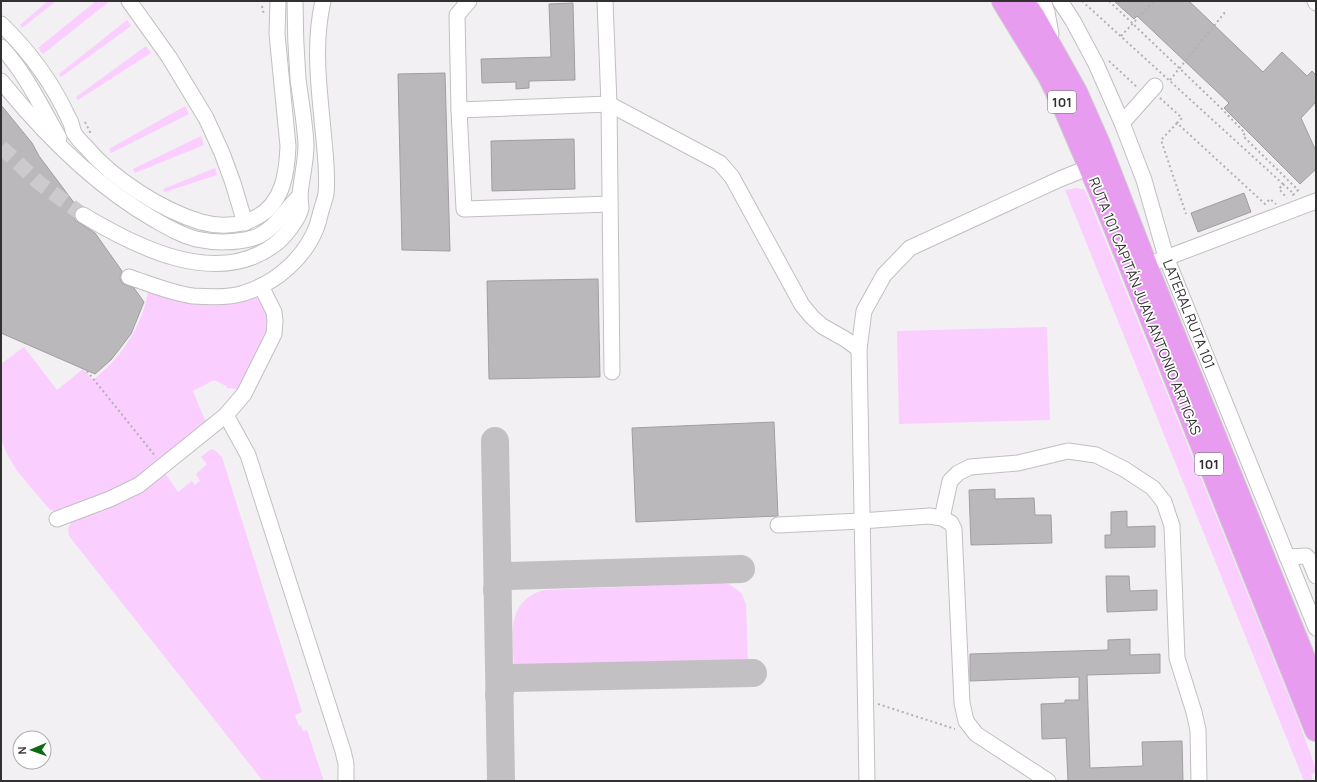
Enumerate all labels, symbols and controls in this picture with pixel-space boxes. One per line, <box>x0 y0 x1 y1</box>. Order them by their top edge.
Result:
road number: 101 <box>1048 91 1076 113</box>
street label: RUTA 101 CAPITÁN JUAN ANTONIO ARTIGAS <box>1085 174 1206 438</box>
street label: LATERAL RUTA 101 <box>1159 256 1220 371</box>
road number: 101 <box>1195 453 1223 475</box>
north arrow <box>12 730 52 770</box>
text: N <box>14 746 29 755</box>

